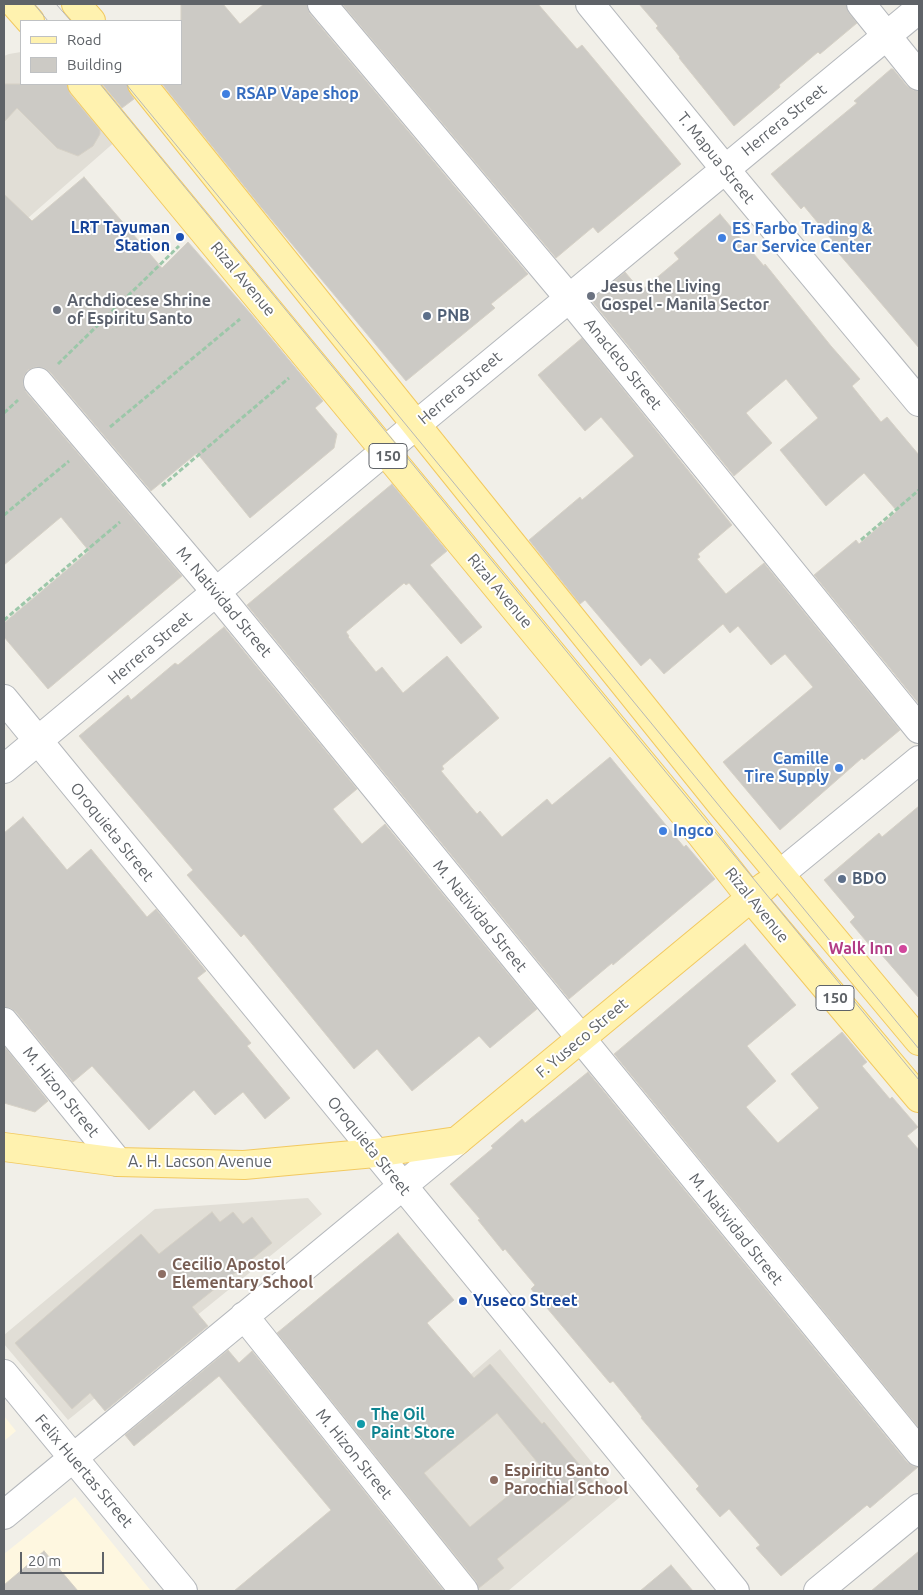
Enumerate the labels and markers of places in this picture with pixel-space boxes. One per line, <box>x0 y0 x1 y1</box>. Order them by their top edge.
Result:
place label: RSAP Vape shop <box>236 84 359 104</box>
marker: RSAP Vape shop <box>220 88 232 100</box>
place label: LRT Tayuman Station <box>71 218 170 256</box>
place label: ES Farbo Trading & Car Service Center <box>732 219 873 257</box>
marker: LRT Tayuman Station <box>174 231 186 243</box>
marker: ES Farbo Trading & Car Service Center <box>716 232 728 244</box>
place label: Jesus the Living Gospel - Manila Sector <box>601 277 769 315</box>
marker: Jesus the Living Gospel - Manila Sector <box>585 290 597 302</box>
place label: Archdiocese Shrine of Espiritu Santo <box>67 291 211 329</box>
marker: Archdiocese Shrine of Espiritu Santo <box>51 304 63 316</box>
place label: PNB <box>437 306 470 326</box>
marker: PNB <box>421 310 433 322</box>
place label: Camille Tire Supply <box>744 749 829 787</box>
marker: Camille Tire Supply <box>833 762 845 774</box>
place label: Ingco <box>673 821 714 841</box>
marker: Ingco <box>657 825 669 837</box>
place label: BDO <box>852 869 887 889</box>
marker: BDO <box>836 873 848 885</box>
place label: Walk Inn <box>829 939 893 959</box>
marker: Walk Inn <box>897 943 909 955</box>
place label: Cecilio Apostol Elementary School <box>172 1255 313 1293</box>
marker: Cecilio Apostol Elementary School <box>156 1268 168 1280</box>
place label: Yuseco Street <box>473 1291 578 1311</box>
marker: Yuseco Street <box>457 1295 469 1307</box>
place label: The Oil Paint Store <box>371 1405 455 1443</box>
marker: The Oil Paint Store <box>355 1418 367 1430</box>
place label: Espiritu Santo Parochial School <box>504 1461 628 1499</box>
marker: Espiritu Santo Parochial School <box>488 1474 500 1486</box>

